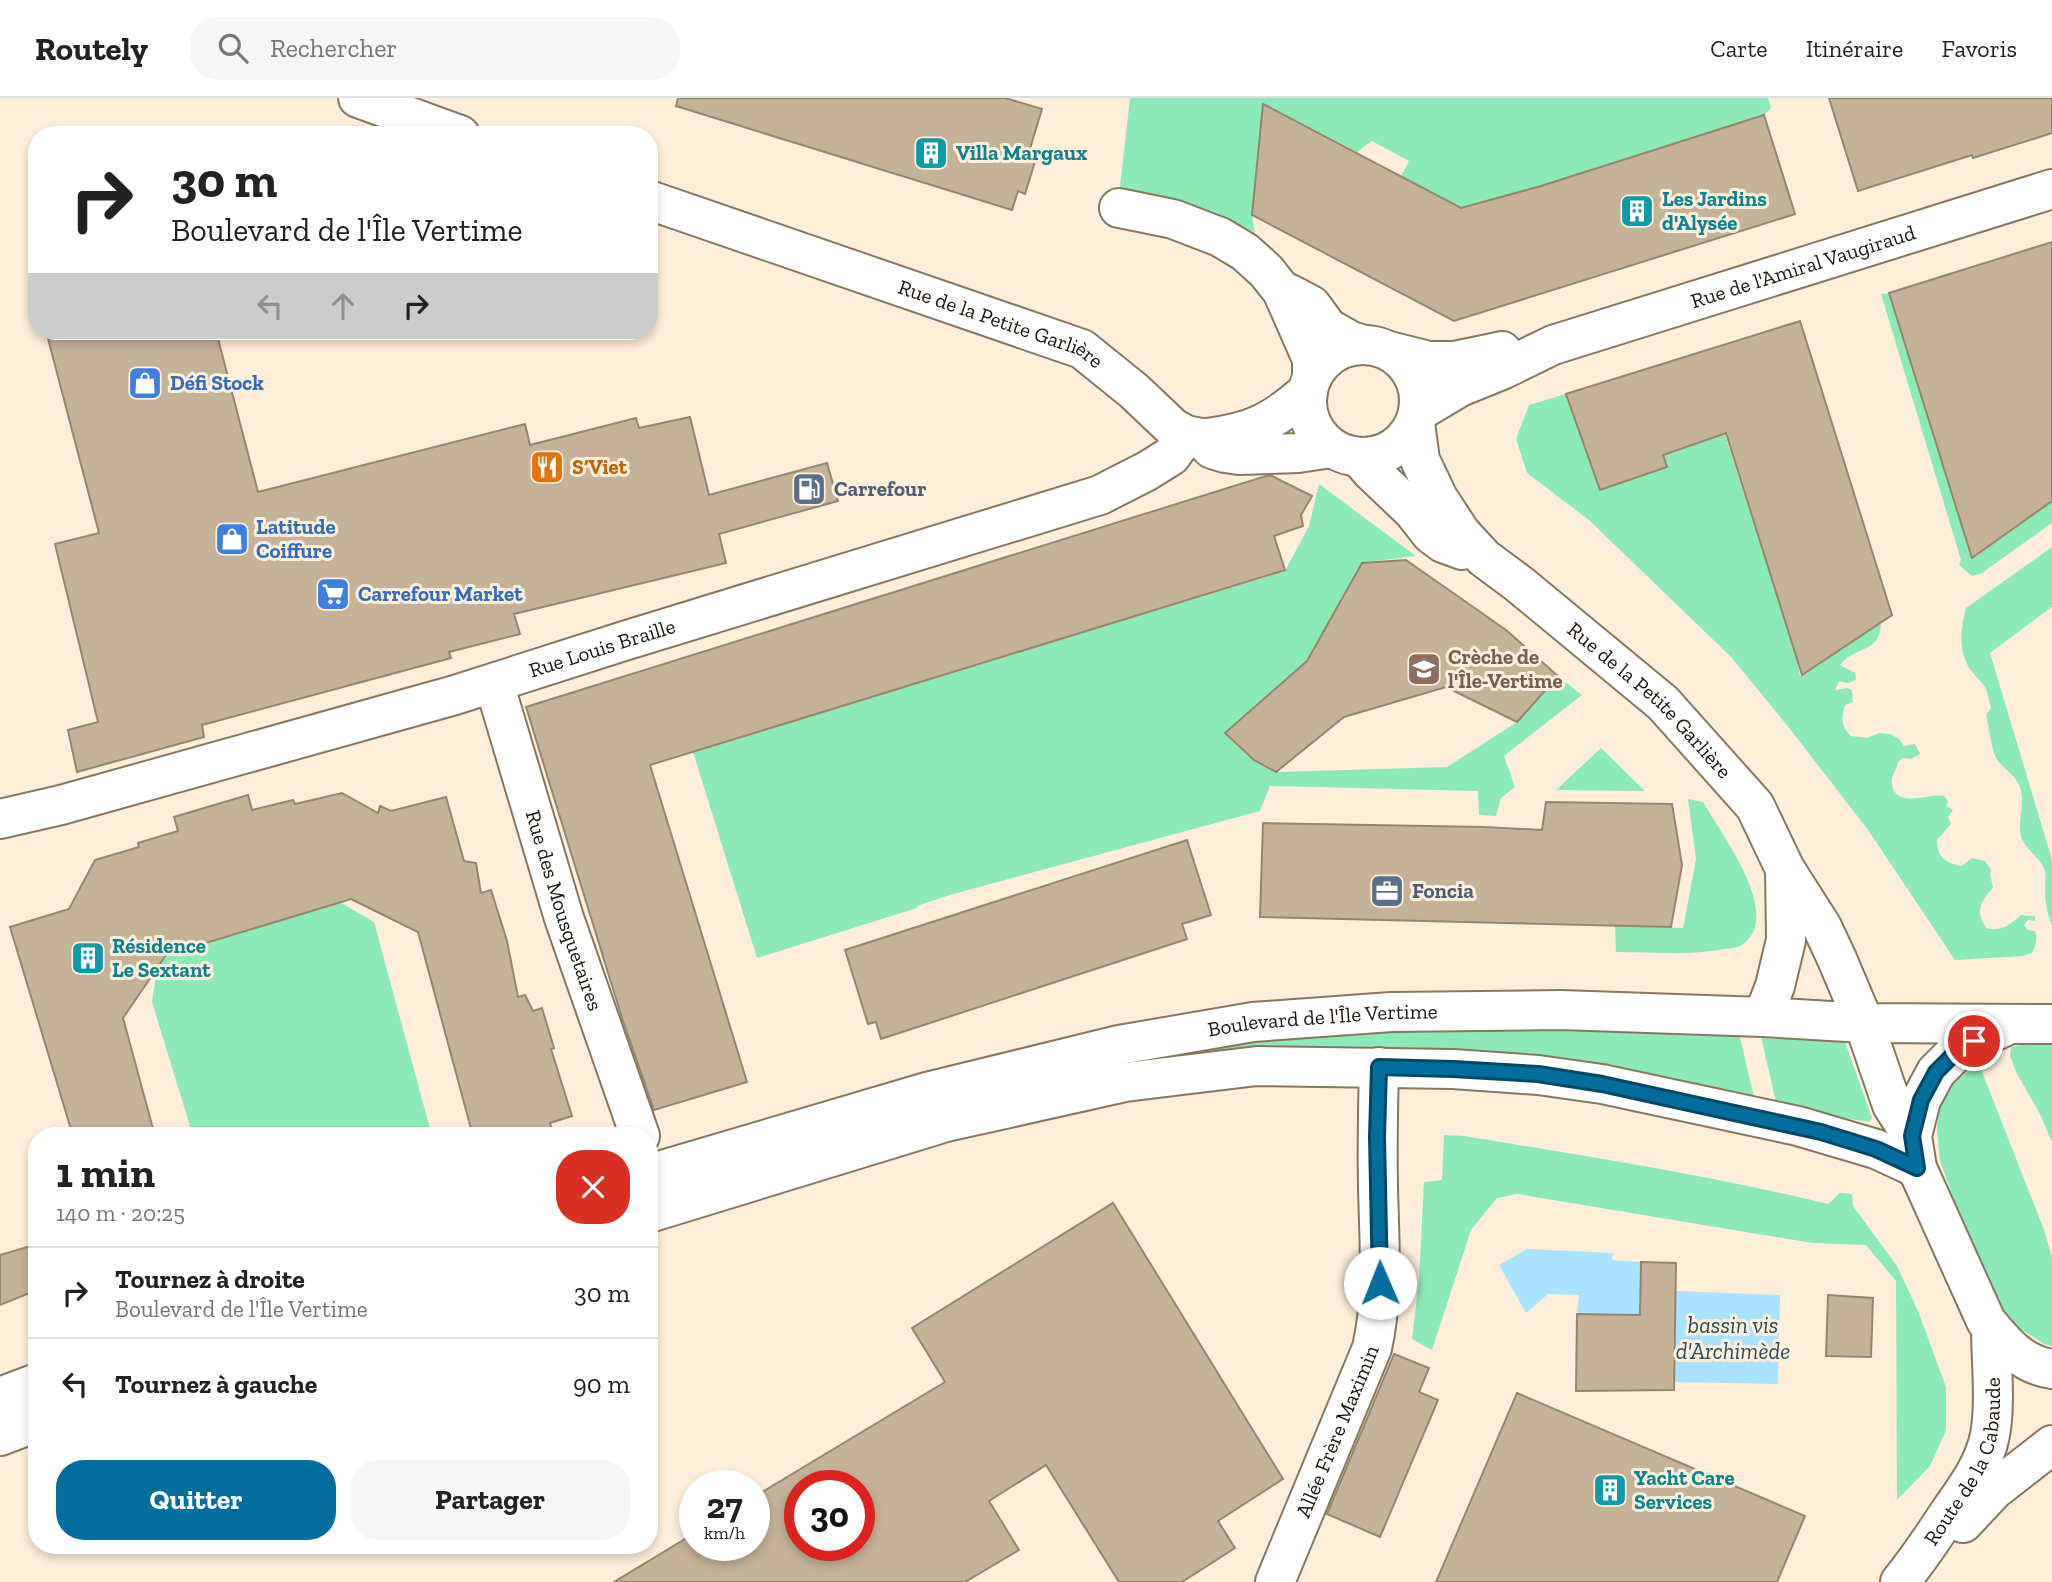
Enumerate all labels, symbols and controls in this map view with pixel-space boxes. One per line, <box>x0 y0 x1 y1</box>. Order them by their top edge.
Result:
search box <box>190 17 680 80</box>
text: Routely <box>35 29 148 68</box>
icon: search <box>214 29 252 67</box>
text: Rechercher <box>270 32 397 64</box>
text: Carte <box>1710 34 1768 63</box>
text: Itinéraire <box>1806 34 1903 63</box>
text: Favoris <box>1941 34 2017 63</box>
building icon: Villa Margaux <box>912 134 950 172</box>
place label: Villa Margaux <box>956 140 1087 165</box>
text: 30 m <box>171 151 277 210</box>
icon: right <box>56 154 147 245</box>
place label: Les Jardins d'Alysée <box>1662 186 1767 235</box>
building icon: Les Jardins d'Alysée <box>1618 192 1656 230</box>
text: Boulevard de l'Île Vertime <box>171 211 523 249</box>
street label: Rue de l'Amiral Vaugiraud <box>1688 219 1919 313</box>
street label: Rue de la Petite Garlière <box>895 274 1109 373</box>
icon: left <box>251 287 289 325</box>
icon: ahead <box>324 287 362 325</box>
icon: right <box>397 287 435 325</box>
shop icon: Défi Stock <box>126 364 164 402</box>
place label: Défi Stock <box>170 370 264 395</box>
restaurant icon: S‘Viet <box>528 448 566 486</box>
place label: S‘Viet <box>572 454 628 479</box>
fuel station icon: Carrefour <box>790 470 828 508</box>
place label: Carrefour <box>834 476 926 501</box>
place label: Latitude Coiffure <box>256 514 336 563</box>
shop icon: Latitude Coiffure <box>213 520 251 558</box>
supermarket icon: Carrefour Market <box>314 575 352 613</box>
place label: Carrefour Market <box>358 581 523 606</box>
street label: Rue Louis Braille <box>526 613 678 683</box>
street label: Rue de la Petite Garlière <box>1563 616 1737 783</box>
place label: Crèche de l'Île-Vertime <box>1448 644 1563 693</box>
school or university icon: Crèche de l'Île-Vertime <box>1405 650 1443 688</box>
street label: Rue des Mousquetaires <box>521 807 608 1014</box>
office icon: Foncia <box>1368 872 1406 910</box>
place label: Foncia <box>1412 878 1474 903</box>
place label: Résidence Le Sextant <box>112 933 211 982</box>
building icon: Résidence Le Sextant <box>69 939 107 977</box>
street label: Boulevard de l'Île Vertime <box>1206 998 1438 1042</box>
pin <box>1944 1011 2004 1071</box>
icon: arrive <box>1955 1022 1993 1060</box>
text: 1 min <box>56 1147 155 1198</box>
button: close <box>556 1150 630 1224</box>
text: 140 m · 20:25 <box>56 1199 185 1227</box>
position arrow <box>1343 1246 1417 1320</box>
text: Tournez à droite <box>115 1263 305 1295</box>
icon: right <box>56 1274 94 1312</box>
text: 30 m <box>574 1277 630 1309</box>
text: Boulevard de l'Île Vertime <box>115 1295 368 1323</box>
water label: bassin vis d'Archimède <box>1676 1311 1790 1365</box>
street label: Allée Frère Maximin <box>1290 1341 1384 1521</box>
icon: left <box>56 1365 94 1403</box>
text: Tournez à gauche <box>115 1368 317 1400</box>
text: 90 m <box>573 1368 630 1400</box>
street label: Route de la Cabaude <box>1918 1377 2005 1550</box>
button: Quitter <box>56 1460 336 1540</box>
button: Partager <box>350 1460 630 1540</box>
place label: Yacht Care Services <box>1634 1465 1735 1514</box>
speed limit sign: 30 <box>784 1470 875 1561</box>
building icon: Yacht Care Services <box>1591 1471 1629 1509</box>
text: 27 <box>706 1485 743 1527</box>
text: km/h <box>704 1522 745 1544</box>

